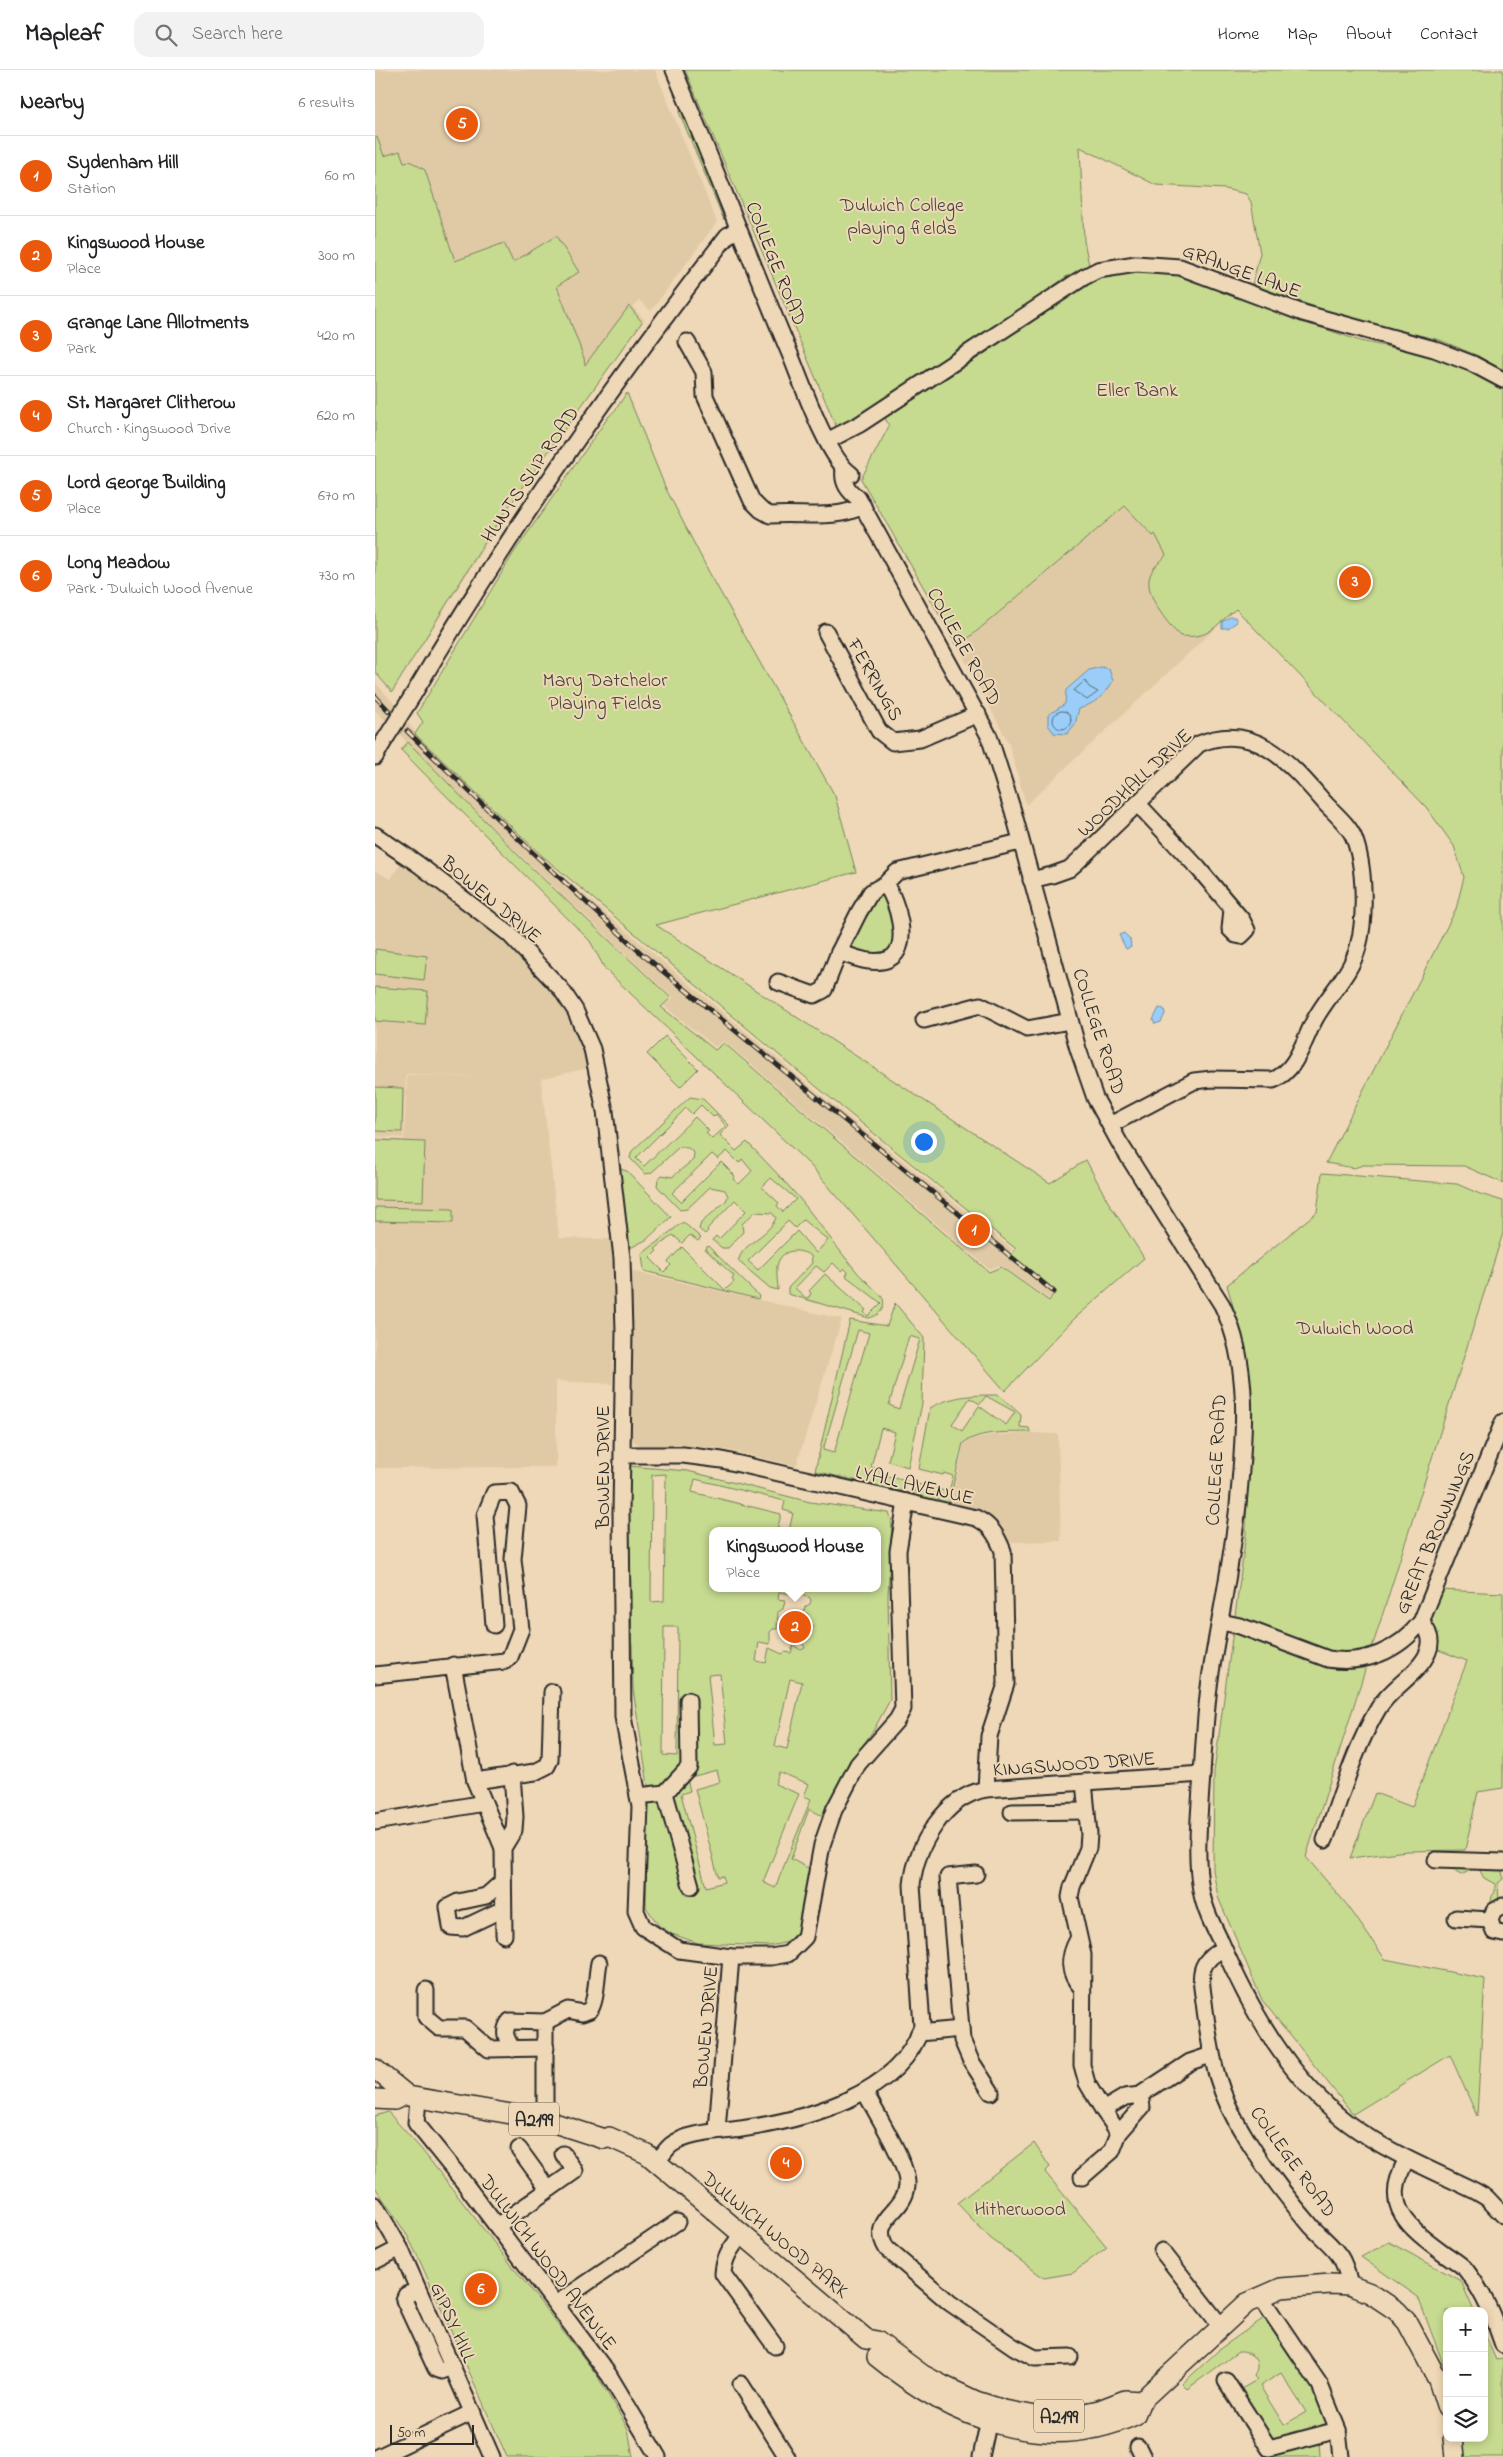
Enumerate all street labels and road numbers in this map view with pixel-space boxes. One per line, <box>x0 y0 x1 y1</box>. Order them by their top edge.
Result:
street label: COLLEGE ROAD <box>737 198 813 330</box>
street label: GRANGE LANE <box>1178 237 1305 307</box>
street label: HUNTS SLIP ROAD <box>475 401 587 549</box>
street label: COLLEGE ROAD <box>918 583 1007 712</box>
street label: FERRINGS <box>838 633 909 727</box>
street label: WOODHALL DRIVE <box>1072 723 1200 845</box>
street label: BOWEN DRIVE <box>433 849 547 952</box>
street label: COLLEGE ROAD <box>1064 965 1132 1099</box>
street label: COLLEGE ROAD <box>1200 1394 1235 1527</box>
street label: BOWEN DRIVE <box>590 1405 619 1530</box>
street label: GREAT BROWNINGS <box>1389 1447 1484 1619</box>
street label: LYALL AVENUE <box>852 1459 977 1514</box>
street label: KINGSWOOD DRIVE <box>992 1745 1156 1786</box>
street label: BOWEN DRIVE <box>688 1964 727 2091</box>
street label: COLLEGE ROAD <box>1242 2101 1342 2224</box>
road number: A2199 <box>509 2102 559 2136</box>
street label: DULWICH WOOD PARK <box>694 2165 855 2307</box>
street label: DULWICH WOOD AVENUE <box>471 2169 623 2357</box>
street label: GIPSY HILL <box>421 2278 483 2369</box>
road number: A2199 <box>1034 2400 1084 2432</box>

